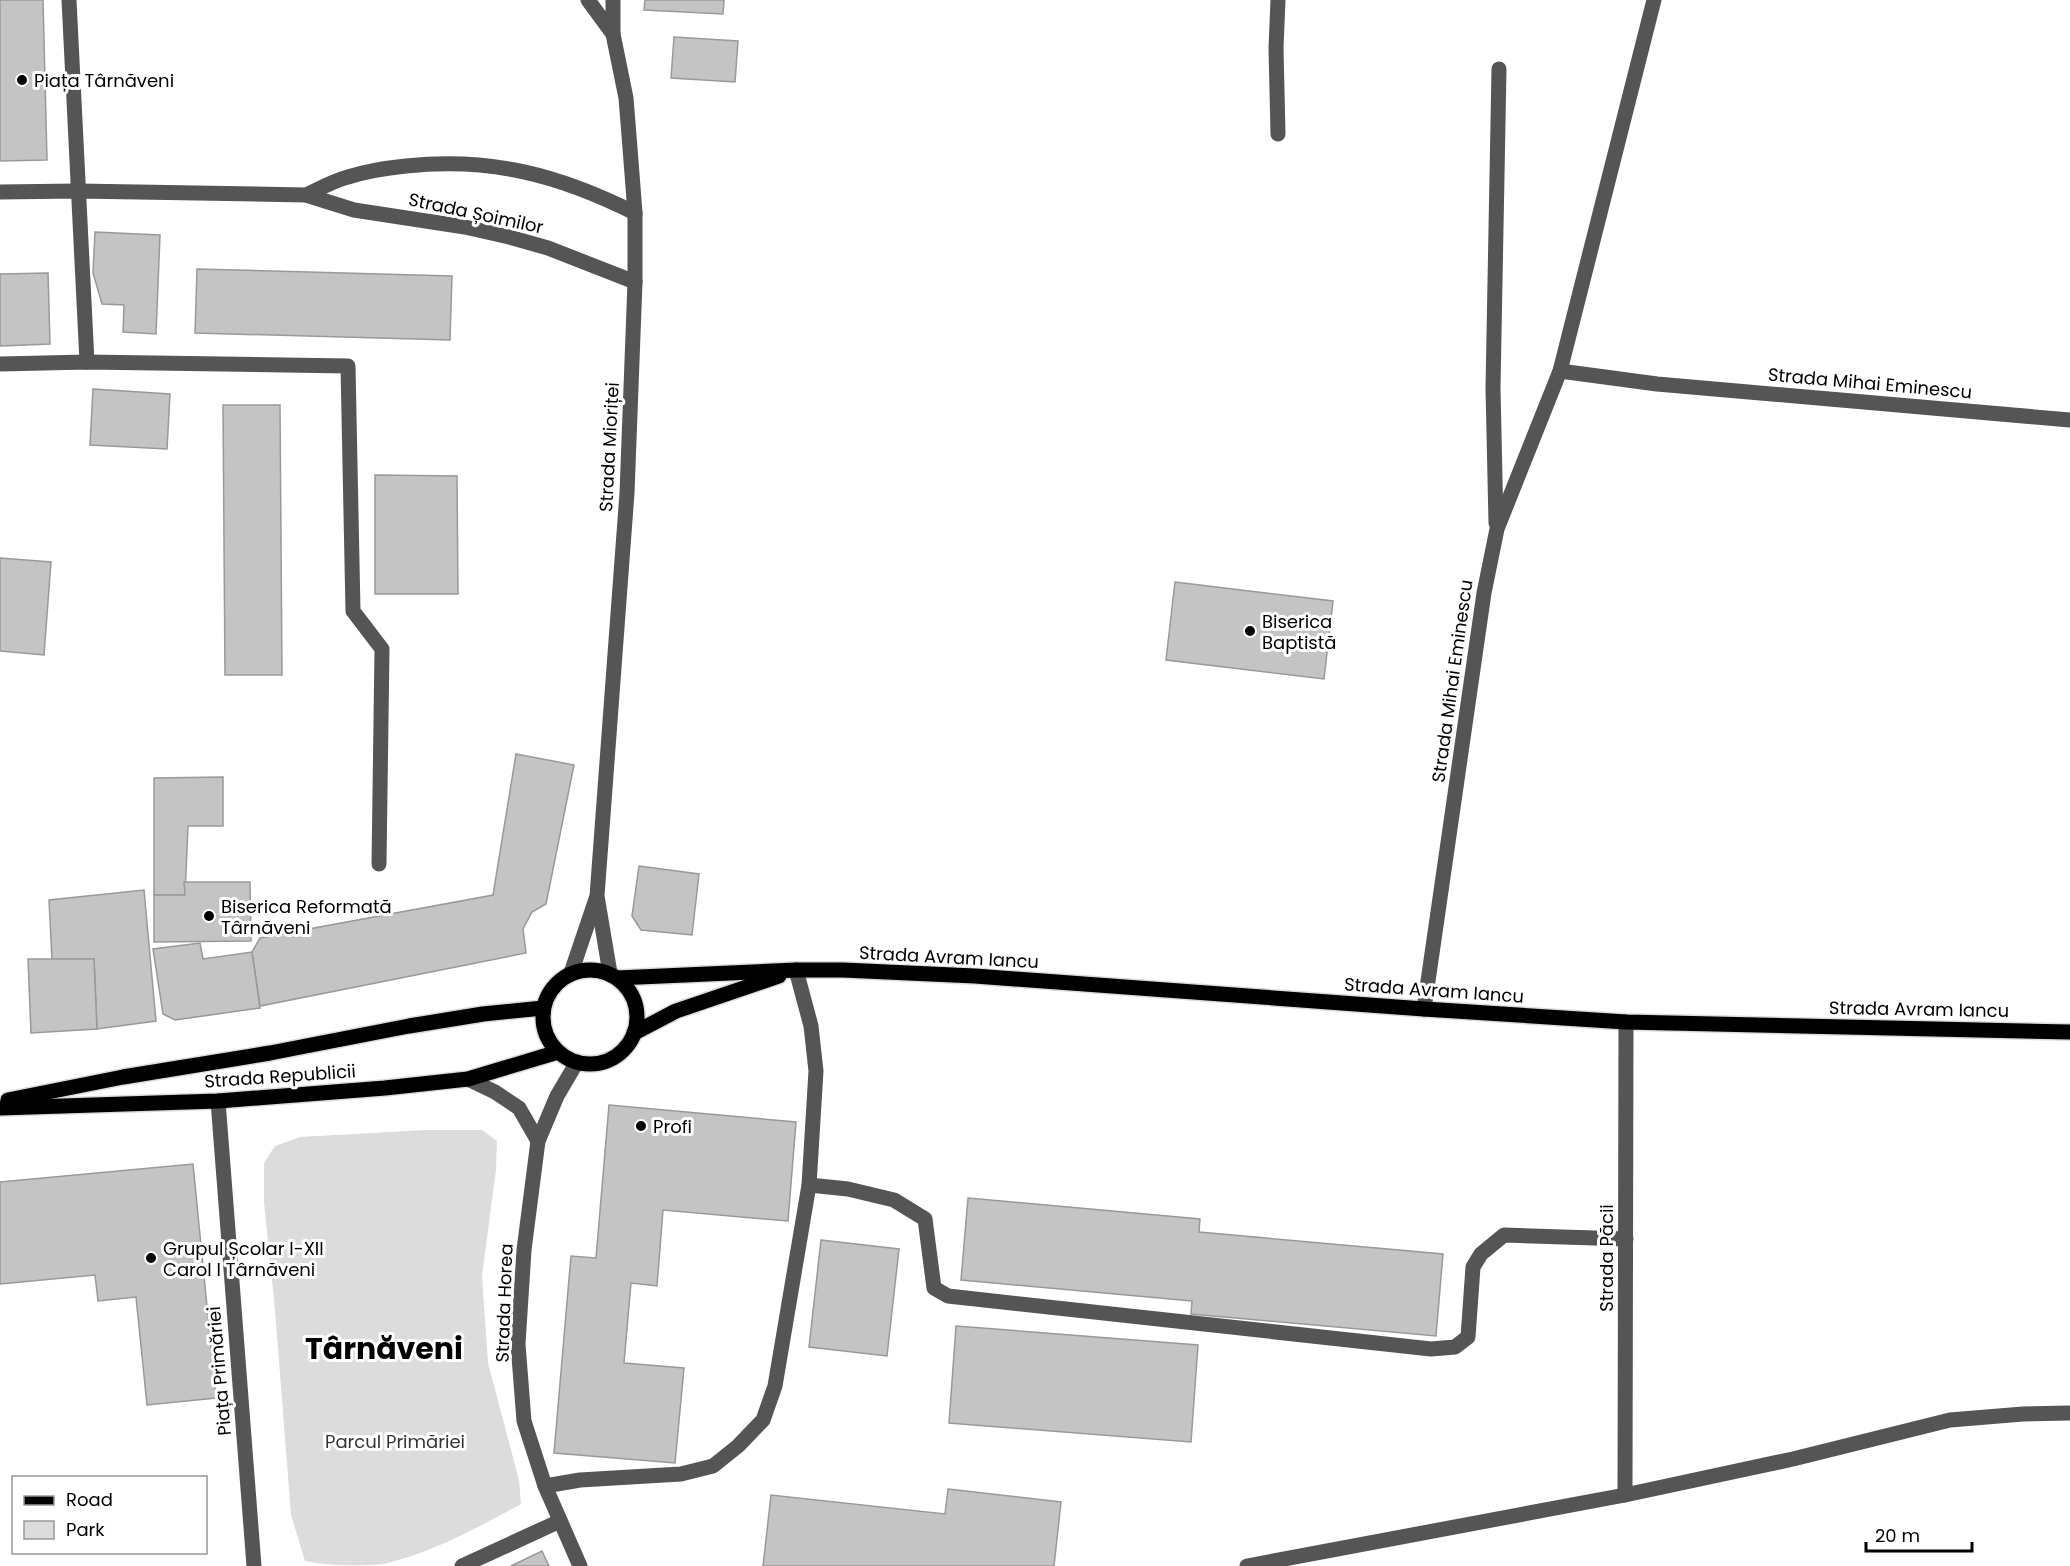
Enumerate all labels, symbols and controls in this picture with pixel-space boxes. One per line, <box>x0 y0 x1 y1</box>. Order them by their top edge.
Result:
place label: Piața Târnăveni <box>34 68 174 93</box>
marker: Piața Târnăveni <box>15 73 29 87</box>
street label: Strada Șoimilor <box>406 187 546 240</box>
street label: Strada Mihai Eminescu <box>1767 362 1973 404</box>
street label: Strada Mioriței <box>593 381 625 513</box>
street label: Strada Mihai Eminescu <box>1425 578 1479 784</box>
place label: Biserica Baptistă <box>1262 609 1336 655</box>
marker: Biserica Baptistă <box>1243 624 1257 638</box>
place label: Biserica Reformată Târnăveni <box>221 894 392 940</box>
marker: Biserica Reformată Târnăveni <box>202 909 216 923</box>
street label: Strada Avram Iancu <box>858 940 1040 974</box>
street label: Strada Avram Iancu <box>1343 971 1525 1009</box>
street label: Strada Avram Iancu <box>1829 995 2009 1023</box>
street label: Strada Republicii <box>203 1058 357 1094</box>
place label: Profi <box>653 1114 692 1139</box>
marker: Profi <box>634 1119 648 1133</box>
street label: Strada Păcii <box>1594 1204 1619 1312</box>
place label: Grupul Școlar I-XII Carol I Târnăveni <box>163 1236 324 1282</box>
street label: Strada Horea <box>489 1243 519 1363</box>
marker: Grupul Școlar I-XII Carol I Târnăveni <box>144 1251 158 1265</box>
street label: Piața Primăriei <box>201 1305 237 1437</box>
district label: Târnăveni <box>305 1327 463 1370</box>
park label: Parcul Primăriei <box>325 1429 465 1454</box>
legend <box>12 1476 207 1554</box>
text: Road <box>66 1487 113 1512</box>
scale bar <box>1866 1515 1972 1553</box>
text: Park <box>66 1517 105 1542</box>
text: 20 m <box>1875 1523 1920 1548</box>

